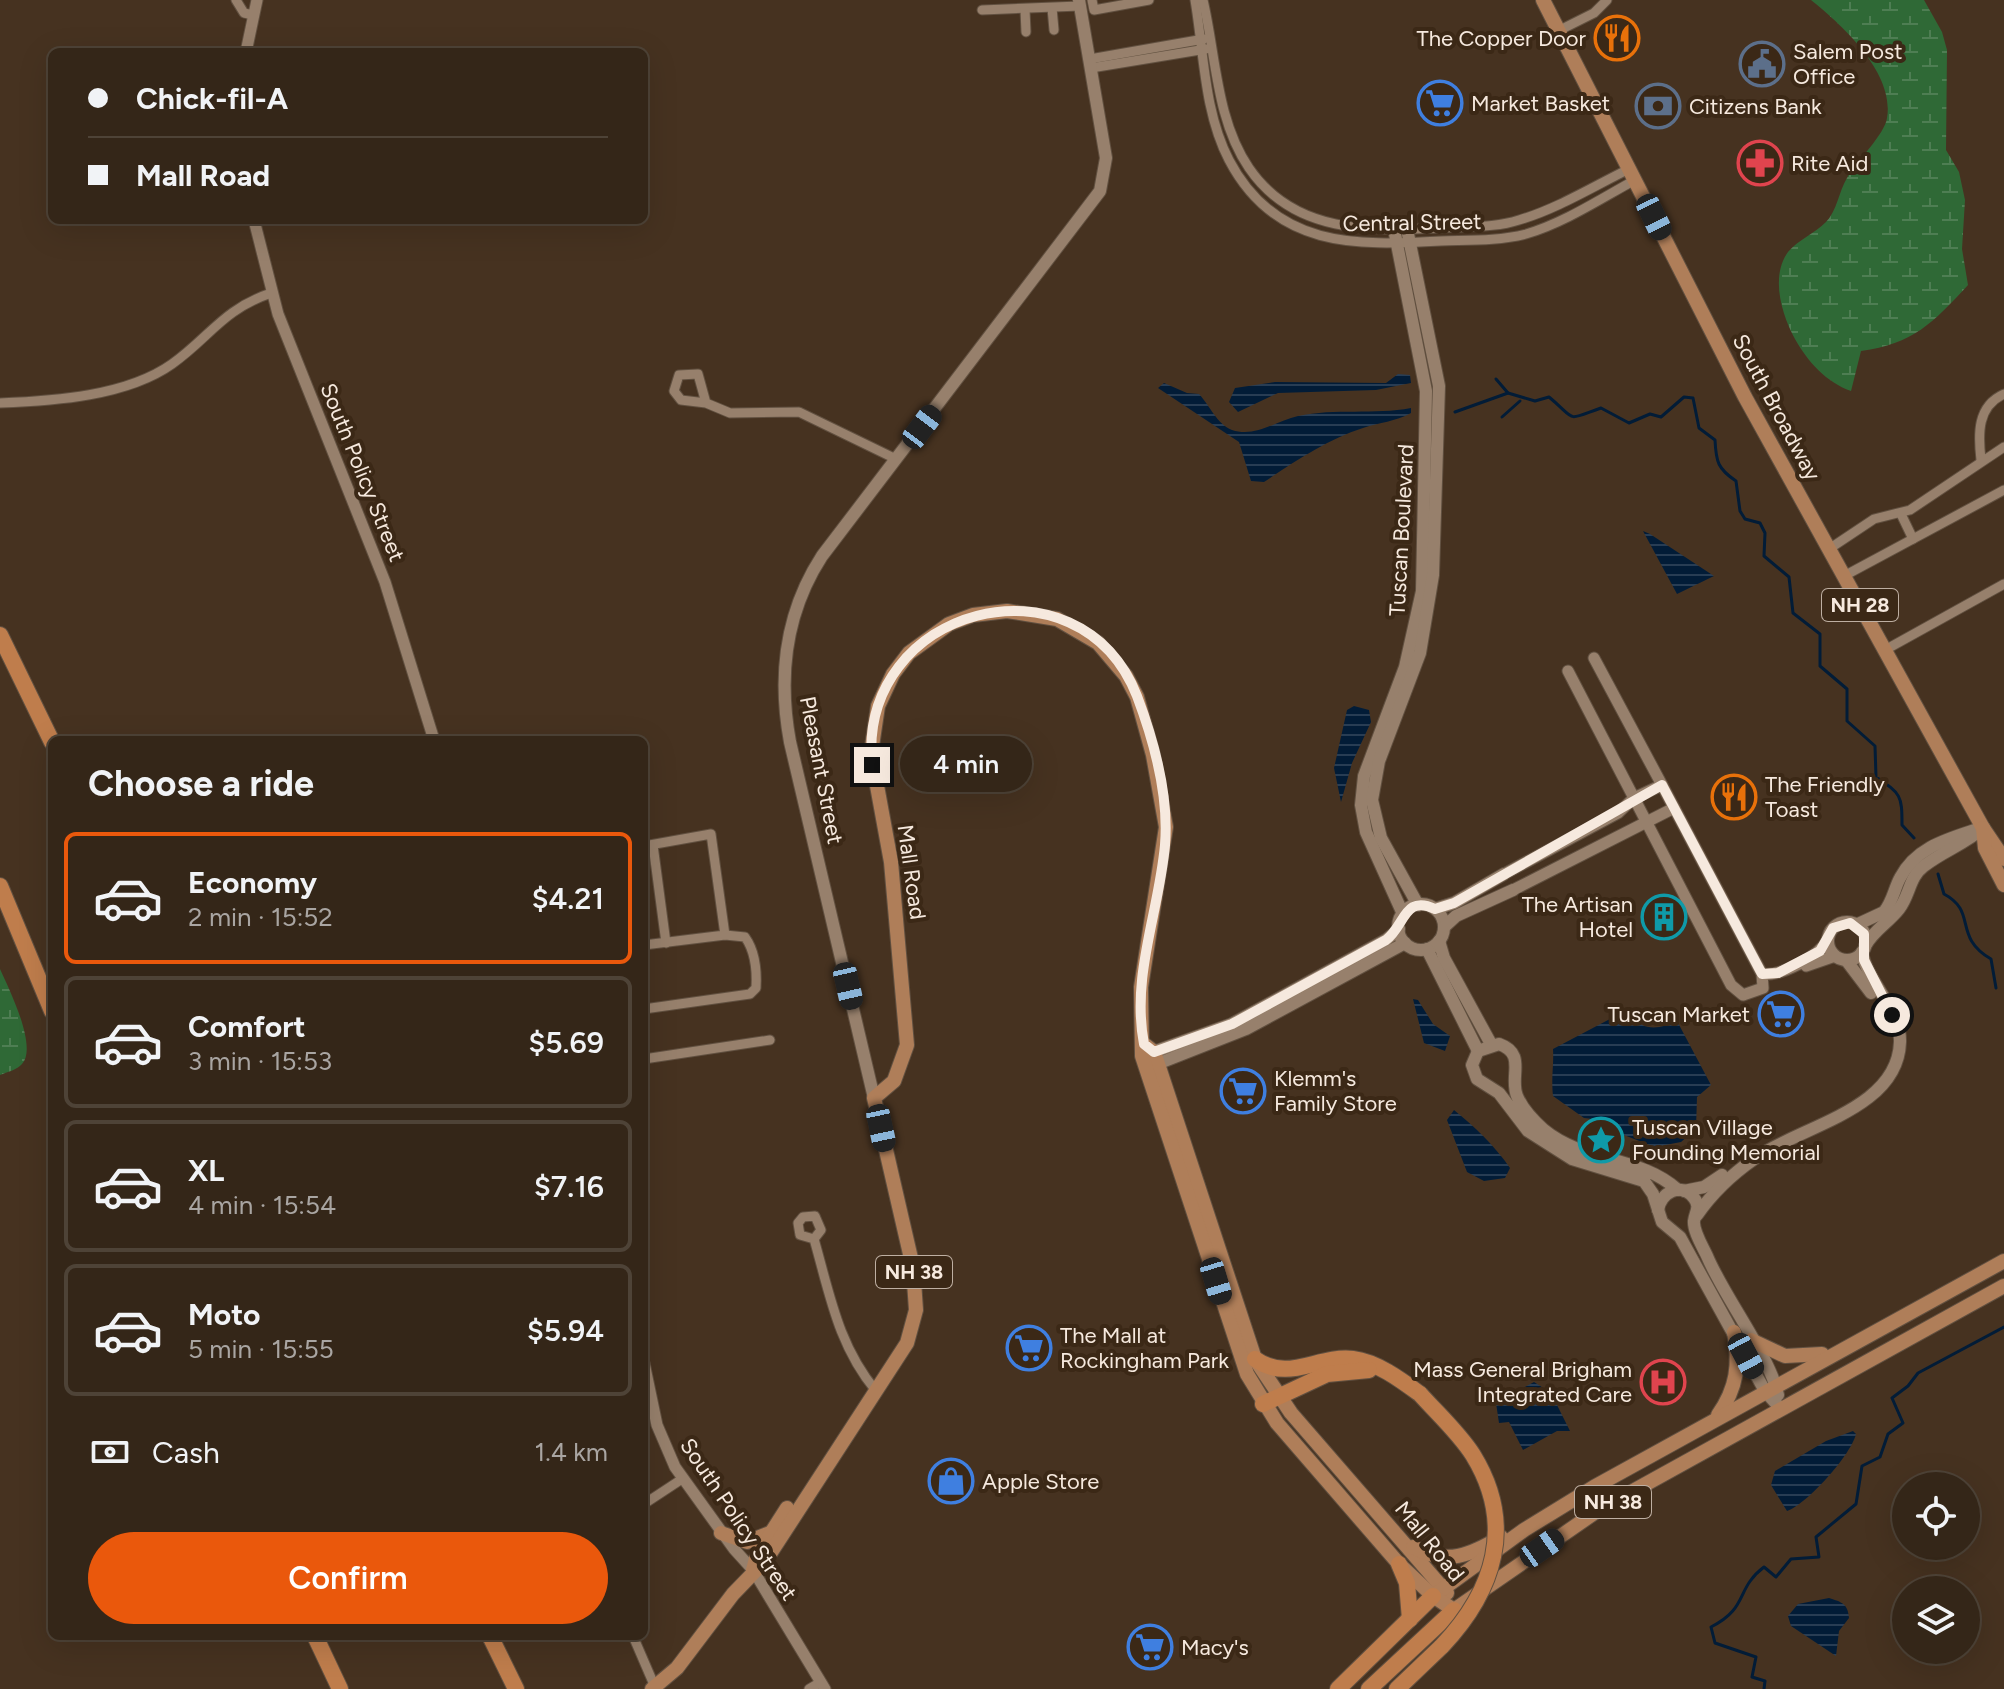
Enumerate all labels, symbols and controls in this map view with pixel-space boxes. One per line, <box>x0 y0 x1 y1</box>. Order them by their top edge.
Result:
restaurant icon: The Copper Door <box>1593 14 1641 62</box>
place label: The Copper Door <box>1417 25 1587 52</box>
place label: Salem Post Office <box>1793 38 1903 90</box>
public building icon: Salem Post Office <box>1738 40 1786 88</box>
supermarket icon: Market Basket <box>1416 79 1464 127</box>
text: Chick-fil-A <box>136 80 288 117</box>
bank icon: Citizens Bank <box>1634 82 1682 130</box>
place label: Market Basket <box>1471 90 1610 117</box>
place label: Citizens Bank <box>1689 93 1822 120</box>
pharmacy icon: Rite Aid <box>1736 139 1784 187</box>
place label: Rite Aid <box>1791 150 1868 177</box>
text: Mall Road <box>136 157 270 194</box>
car <box>1633 190 1675 244</box>
street label: Central Street <box>1342 208 1482 237</box>
street label: South Broadway <box>1727 329 1827 485</box>
street label: South Policy Street <box>314 379 411 565</box>
car <box>898 401 946 453</box>
street label: Tuscan Boulevard <box>1384 443 1419 617</box>
road number: NH 28 <box>1822 589 1898 621</box>
street label: Pleasant Street <box>794 694 849 846</box>
callout: 4 min <box>900 737 1032 793</box>
route end <box>854 747 890 783</box>
text: 4 min <box>933 748 999 780</box>
text: Choose a ride <box>88 762 314 805</box>
place label: The Friendly Toast <box>1765 771 1885 823</box>
restaurant icon: The Friendly Toast <box>1710 773 1758 821</box>
street label: Mall Road <box>891 823 932 921</box>
icon: car <box>92 862 164 934</box>
text: Economy <box>188 864 317 901</box>
text: $4.21 <box>532 880 604 917</box>
place label: The Artisan Hotel <box>1522 891 1633 943</box>
building icon: The Artisan Hotel <box>1640 893 1688 941</box>
text: 2 min · 15:52 <box>188 901 333 933</box>
car <box>831 960 865 1012</box>
supermarket icon: Tuscan Market <box>1757 990 1805 1038</box>
route start <box>1874 997 1910 1033</box>
place label: Tuscan Market <box>1607 1001 1750 1028</box>
icon: car <box>92 1006 164 1078</box>
text: Comfort <box>188 1008 306 1045</box>
text: $5.69 <box>529 1024 604 1061</box>
text: 3 min · 15:53 <box>188 1045 332 1077</box>
place label: Klemm's Family Store <box>1274 1065 1397 1117</box>
supermarket icon: Klemm's Family Store <box>1219 1067 1267 1115</box>
car <box>864 1102 898 1154</box>
place label: Tuscan Village Founding Memorial <box>1632 1114 1820 1166</box>
place icon: Tuscan Village Founding Memorial <box>1577 1116 1625 1164</box>
icon: car <box>92 1150 164 1222</box>
text: XL <box>188 1152 224 1189</box>
text: $7.16 <box>534 1168 604 1205</box>
text: 4 min · 15:54 <box>188 1189 336 1221</box>
car <box>1198 1255 1234 1307</box>
road number: NH 38 <box>876 1256 952 1288</box>
icon: car <box>92 1294 164 1366</box>
text: Moto <box>188 1296 260 1333</box>
text: $5.94 <box>527 1312 604 1349</box>
place label: The Mall at Rockingham Park <box>1060 1322 1229 1374</box>
supermarket icon: The Mall at Rockingham Park <box>1005 1324 1053 1372</box>
car <box>1724 1329 1768 1383</box>
text: 5 min · 15:55 <box>188 1333 334 1365</box>
place label: Mass General Brigham Integrated Care <box>1413 1356 1632 1408</box>
hospital icon: Mass General Brigham Integrated Care <box>1639 1358 1687 1406</box>
icon: cash <box>88 1430 132 1474</box>
street label: South Policy Street <box>674 1433 803 1606</box>
text: Cash <box>152 1434 220 1471</box>
text: 1.4 km <box>535 1436 608 1468</box>
shop icon: Apple Store <box>927 1457 975 1505</box>
place label: Apple Store <box>982 1468 1099 1495</box>
map controls <box>1892 1472 1980 1664</box>
button: locate <box>1892 1472 1980 1560</box>
road number: NH 38 <box>1575 1486 1651 1518</box>
street label: Mall Road <box>1389 1496 1470 1587</box>
car <box>1515 1524 1569 1572</box>
button: Confirm <box>88 1532 608 1624</box>
button: layers <box>1892 1576 1980 1664</box>
supermarket icon: Macy's <box>1126 1623 1174 1671</box>
place label: Macy's <box>1181 1634 1249 1661</box>

